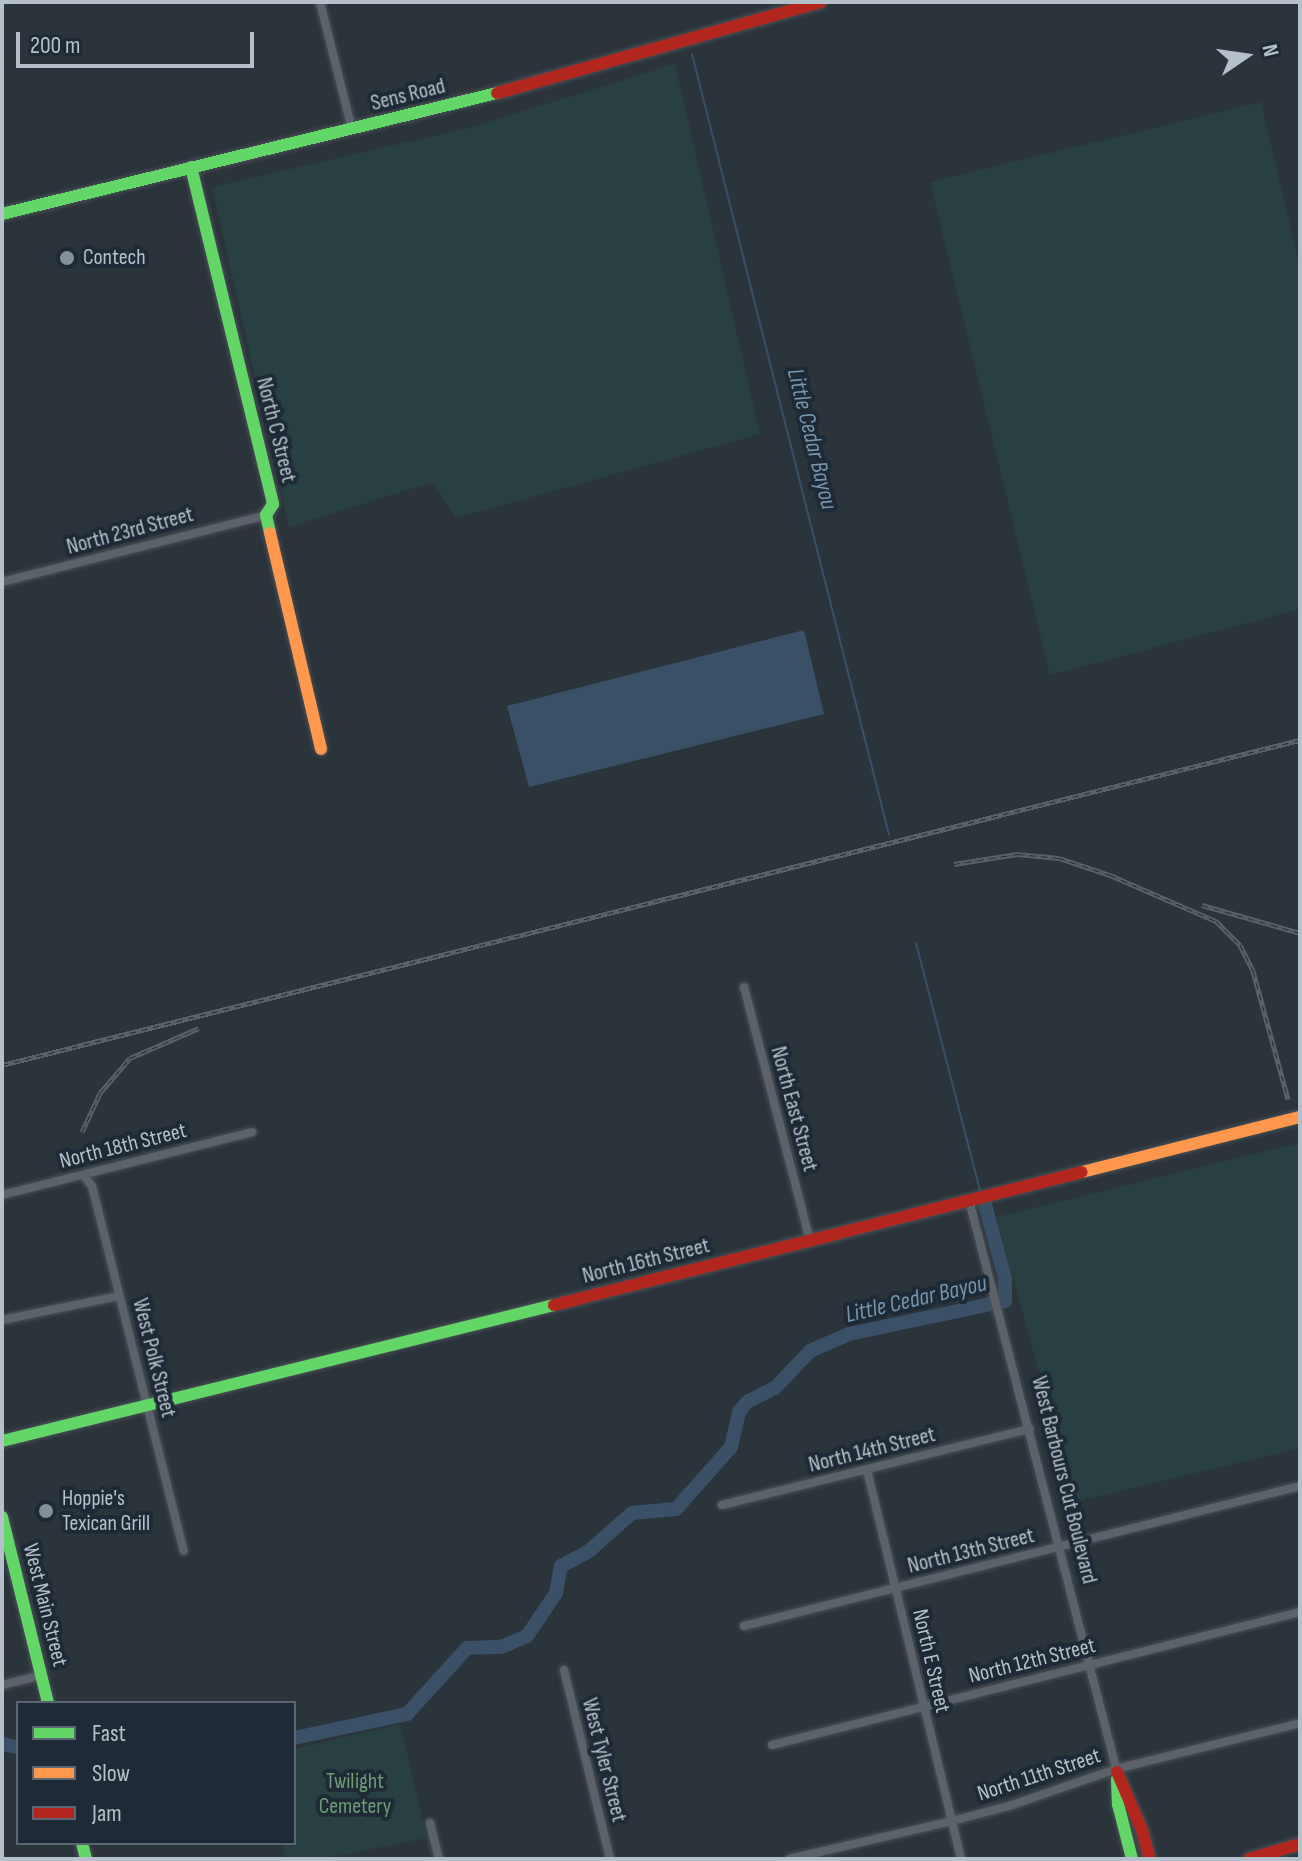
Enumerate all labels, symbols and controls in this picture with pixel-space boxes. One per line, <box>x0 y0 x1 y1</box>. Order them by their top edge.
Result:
scale bar <box>20 16 258 66</box>
north arrow <box>1206 16 1286 96</box>
text: 200 m <box>30 31 81 60</box>
text: N <box>1255 42 1284 59</box>
street label: Sens Road <box>368 73 448 117</box>
place label: Contech <box>83 245 146 271</box>
marker: Contech <box>58 249 76 267</box>
water label: Little Cedar Bayou <box>781 366 843 512</box>
street label: North C Street <box>250 375 302 485</box>
street label: North 23rd Street <box>64 501 196 561</box>
street label: North East Street <box>765 1044 823 1174</box>
street label: North 18th Street <box>57 1117 189 1175</box>
street label: North 16th Street <box>580 1232 712 1290</box>
water label: Little Cedar Bayou <box>843 1269 989 1329</box>
street label: West Polk Street <box>126 1296 182 1420</box>
street label: West Barbours Cut Boulevard <box>1025 1373 1103 1587</box>
street label: North 14th Street <box>806 1422 938 1478</box>
place label: Hoppie's Texican Grill <box>62 1485 150 1536</box>
marker: Hoppie's Texican Grill <box>37 1502 55 1520</box>
street label: North 13th Street <box>905 1523 1037 1579</box>
street label: West Main Street <box>17 1541 73 1669</box>
street label: North E Street <box>906 1607 956 1715</box>
street label: North 12th Street <box>966 1633 1098 1689</box>
street label: West Tyler Street <box>576 1695 632 1825</box>
legend <box>16 1701 296 1845</box>
text: Fast <box>92 1719 126 1748</box>
street label: North 11th Street <box>974 1743 1104 1807</box>
text: Slow <box>92 1759 130 1788</box>
park label: Twilight Cemetery <box>319 1768 391 1820</box>
text: Jam <box>92 1799 122 1828</box>

